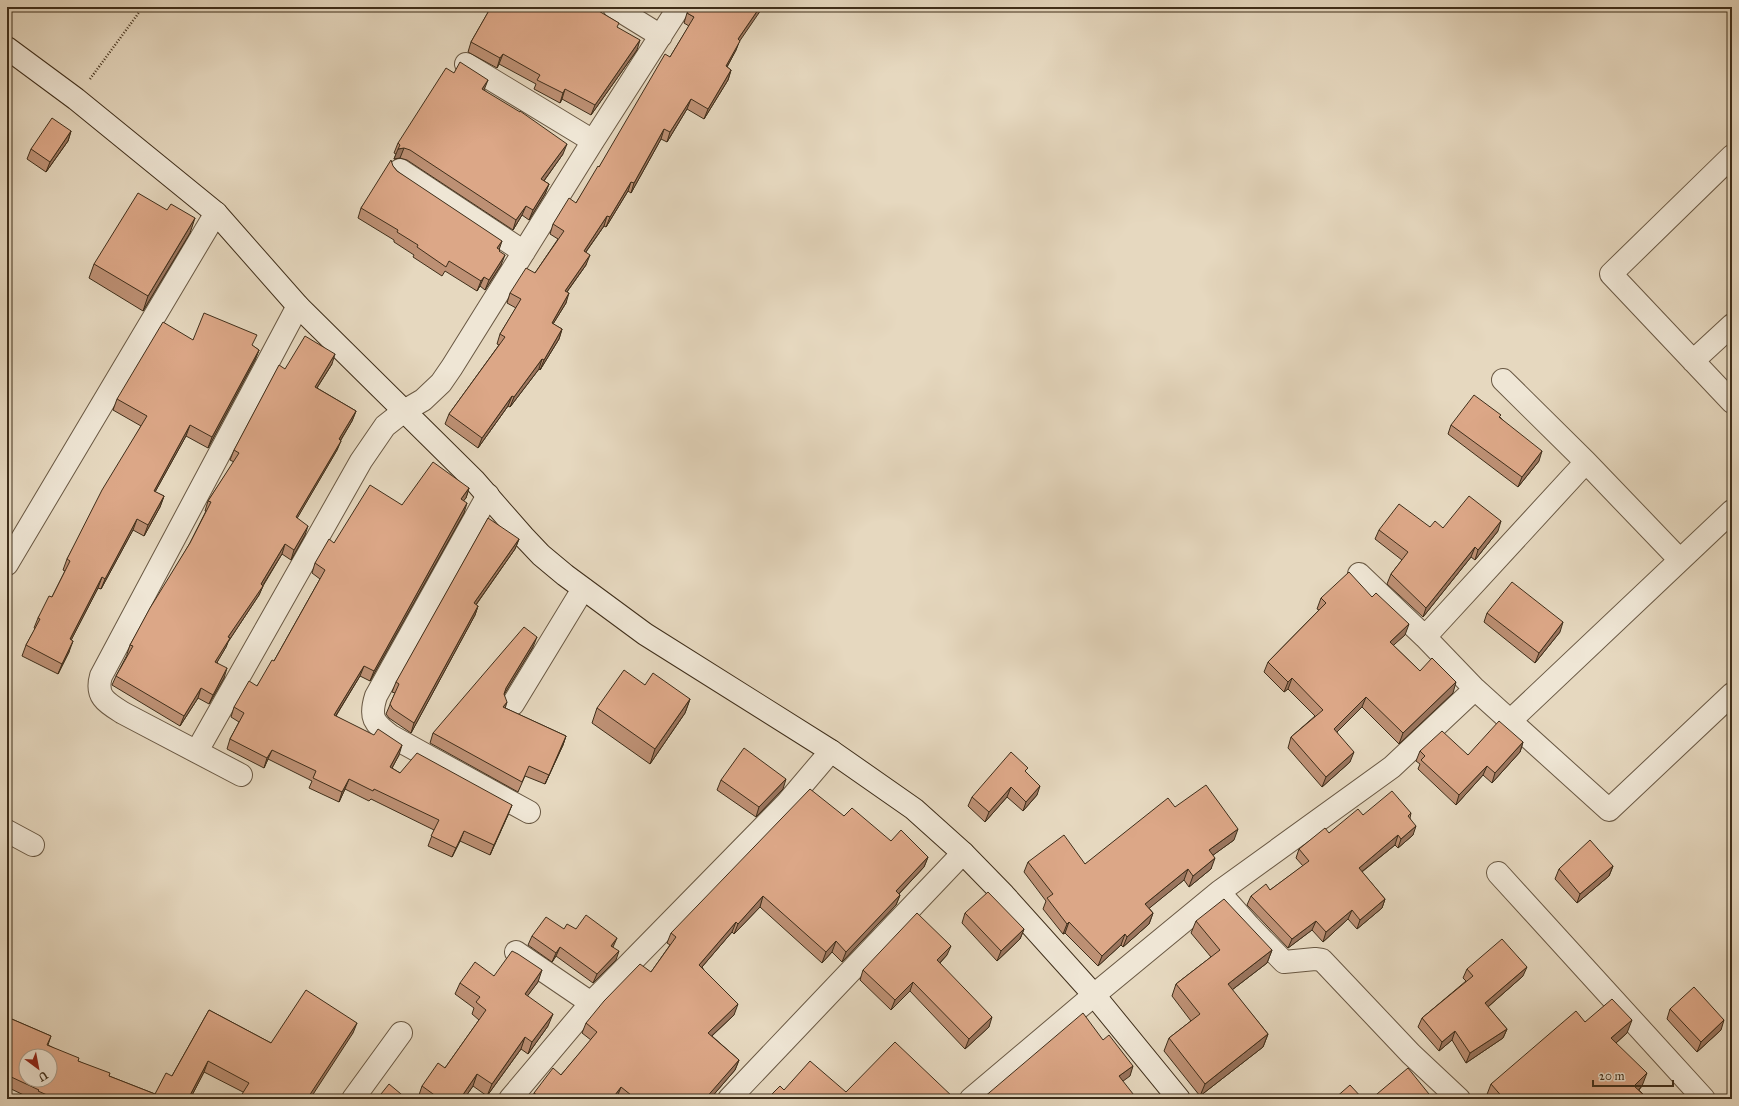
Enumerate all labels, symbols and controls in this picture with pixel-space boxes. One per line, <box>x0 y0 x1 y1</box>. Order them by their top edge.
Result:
north arrow <box>18 1048 58 1088</box>
scale bar <box>1593 1062 1673 1088</box>
text: U <box>36 1068 50 1084</box>
text: 20 m <box>1599 1069 1625 1083</box>

